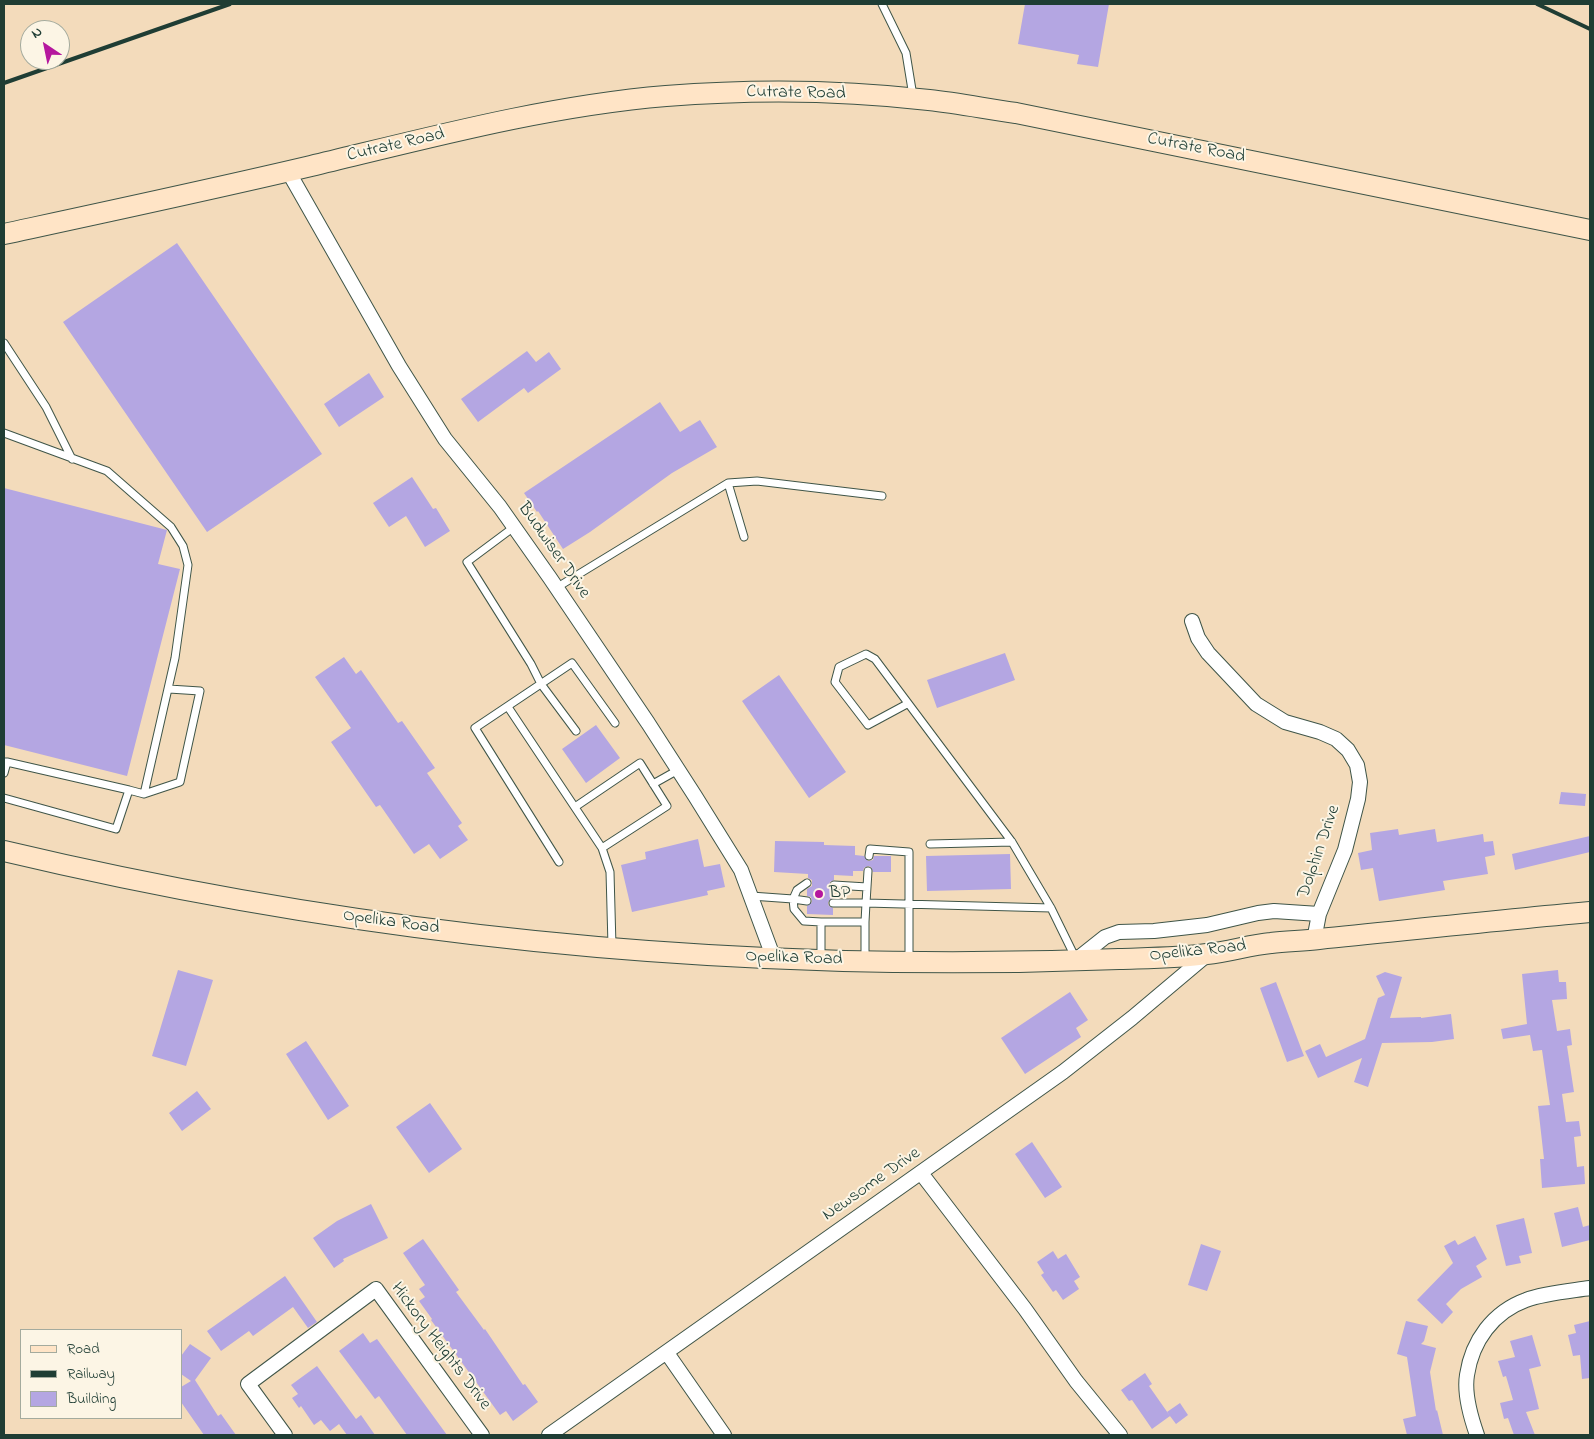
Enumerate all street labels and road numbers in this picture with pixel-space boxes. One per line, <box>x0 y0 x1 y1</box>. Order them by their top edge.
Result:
street label: Cutrate Road <box>746 82 846 106</box>
street label: Cutrate Road <box>345 124 447 168</box>
street label: Cutrate Road <box>1145 129 1247 169</box>
street label: Budwiser Drive <box>512 499 594 603</box>
street label: Dolphin Drive <box>1294 803 1346 901</box>
street label: Opelika Road <box>341 906 441 940</box>
street label: Opelika Road <box>1149 936 1247 968</box>
street label: Opelika Road <box>745 947 843 971</box>
street label: Newsome Drive <box>819 1143 925 1227</box>
street label: Hickory Heights Drive <box>385 1279 495 1415</box>

